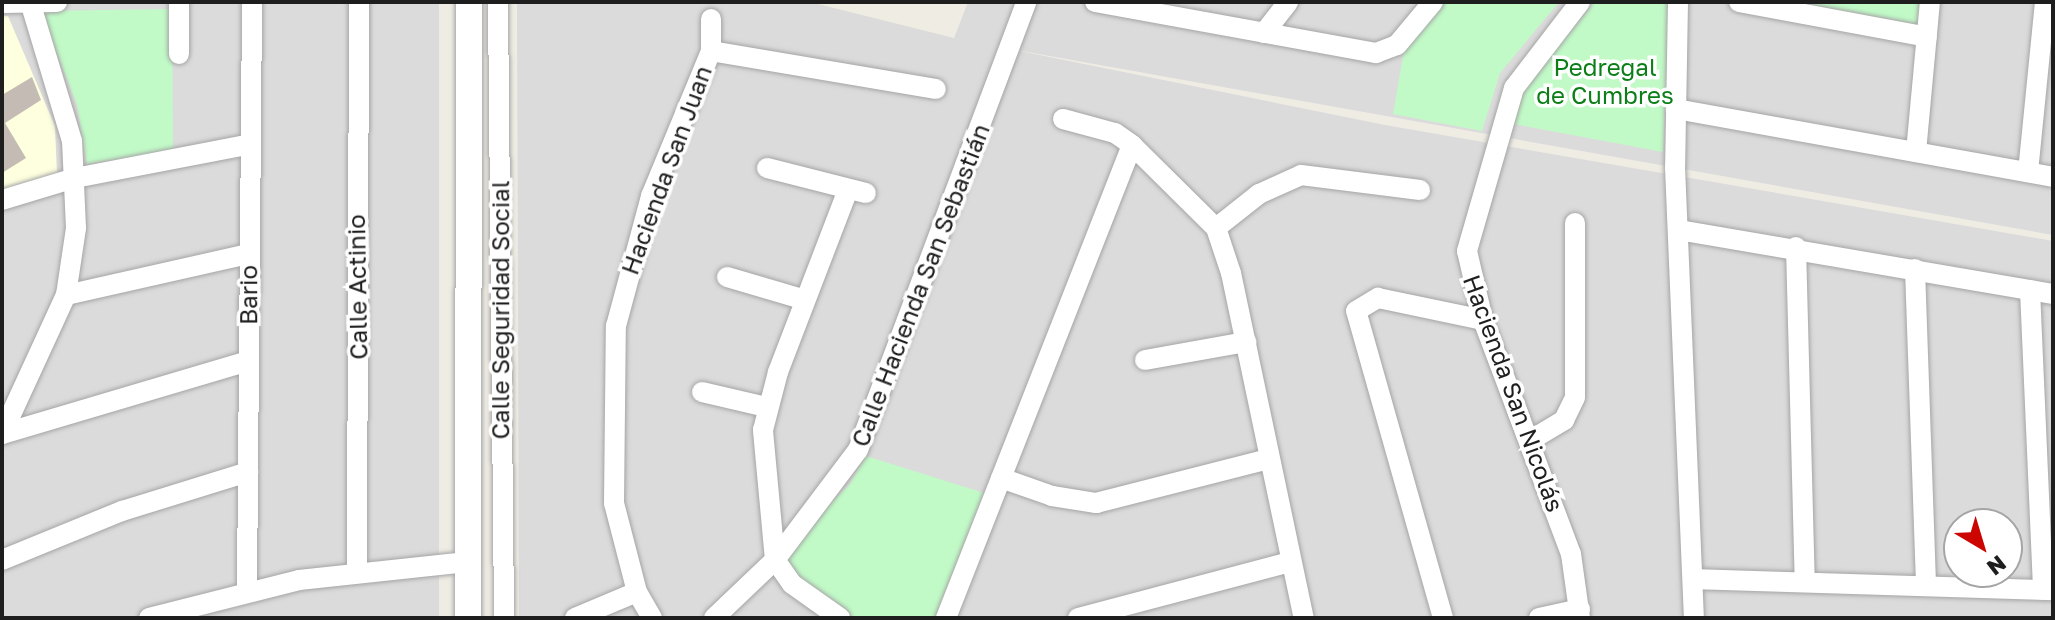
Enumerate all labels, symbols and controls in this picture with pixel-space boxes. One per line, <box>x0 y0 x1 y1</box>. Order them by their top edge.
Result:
park label: Pedregal de Cumbres <box>1536 53 1674 109</box>
street label: Hacienda San Juan <box>615 62 717 278</box>
street label: Calle Hacienda San Sebastián <box>845 119 995 451</box>
street label: Calle Seguridad Social <box>486 181 514 439</box>
street label: Calle Actinio <box>341 214 373 360</box>
street label: Bario <box>234 265 262 325</box>
street label: Hacienda San Nicolás <box>1458 271 1570 515</box>
north arrow <box>1943 508 2023 588</box>
text: N <box>1982 550 2012 582</box>

